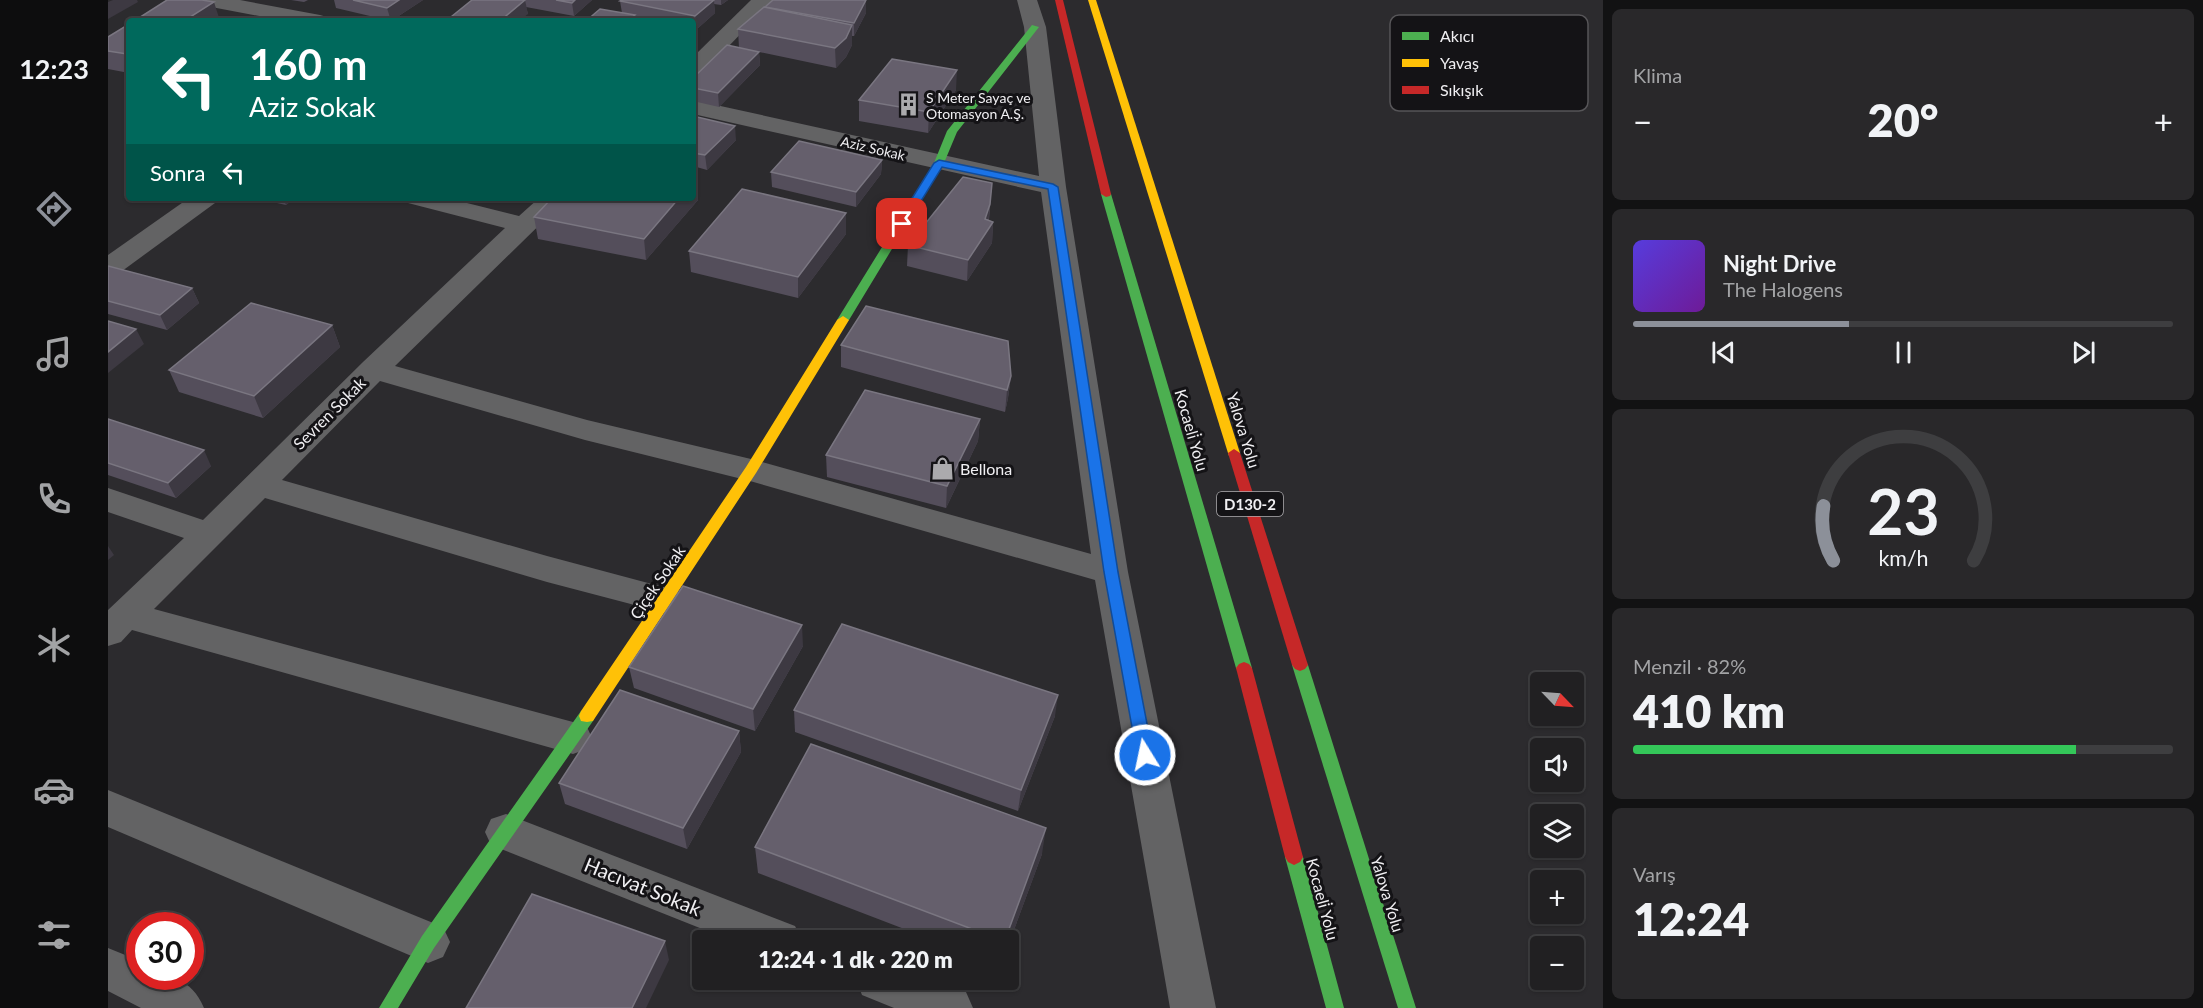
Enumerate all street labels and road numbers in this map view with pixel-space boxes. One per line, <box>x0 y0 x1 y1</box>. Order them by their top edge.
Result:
street label: Aziz Sokak <box>839 132 908 164</box>
street label: Sevren Sokak <box>289 372 370 453</box>
street label: Kocaeli̇ Yolu <box>1171 387 1213 473</box>
street label: Yalova Yolu <box>1223 390 1265 470</box>
road number: D130-2 <box>1217 492 1283 516</box>
street label: Çiçek Sokak <box>625 541 689 622</box>
street label: Hacıvat Sokak <box>581 852 706 921</box>
street label: Yalova Yolu <box>1367 854 1409 934</box>
street label: Kocaeli̇ Yolu <box>1303 856 1343 942</box>

